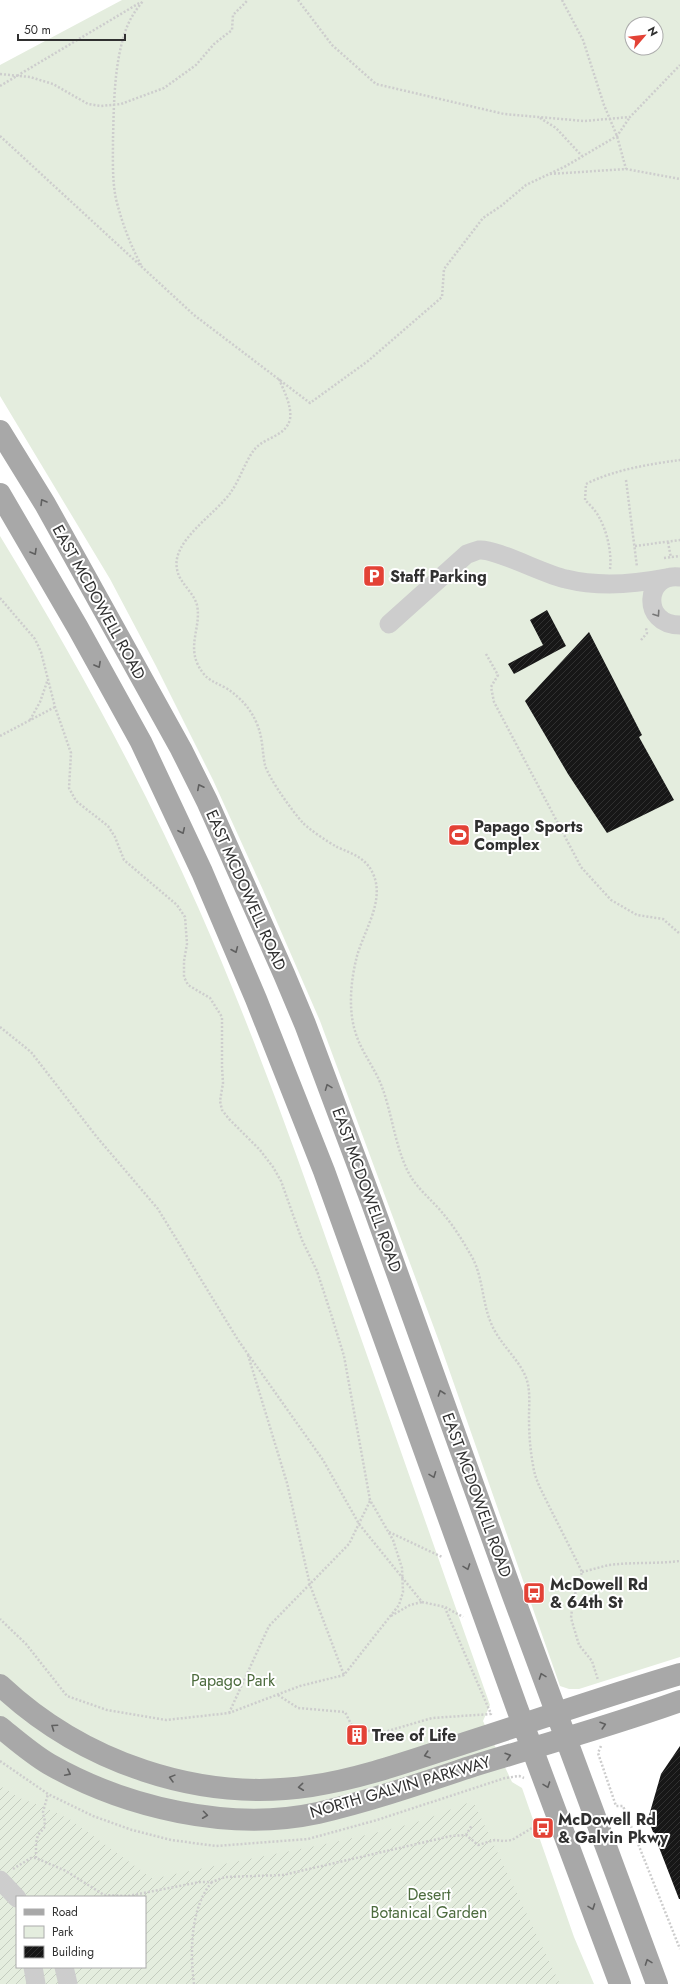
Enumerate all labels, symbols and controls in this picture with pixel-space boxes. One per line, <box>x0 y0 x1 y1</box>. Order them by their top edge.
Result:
scale bar <box>18 16 125 42</box>
north arrow <box>624 16 664 56</box>
text: 50 m <box>24 21 51 39</box>
text: N <box>644 24 662 39</box>
one-way arrow <box>41 499 48 506</box>
street label: EAST MCDOWELL ROAD <box>47 520 151 684</box>
one-way arrow <box>30 548 37 555</box>
parking icon: Staff Parking <box>361 563 387 589</box>
place label: Staff Parking <box>390 565 487 588</box>
one-way arrow <box>652 609 659 616</box>
one-way arrow <box>94 661 101 668</box>
one-way arrow <box>197 784 205 792</box>
street label: EAST MCDOWELL ROAD <box>200 806 292 974</box>
place label: Papago Sports Complex <box>474 815 583 856</box>
sports icon: Papago Sports Complex <box>446 822 472 848</box>
one-way arrow <box>177 826 185 834</box>
one-way arrow <box>230 945 238 953</box>
one-way arrow <box>325 1084 333 1091</box>
street label: EAST MCDOWELL ROAD <box>326 1104 408 1276</box>
one-way arrow <box>437 1390 445 1397</box>
street label: EAST MCDOWELL ROAD <box>436 1409 518 1581</box>
one-way arrow <box>428 1471 436 1478</box>
one-way arrow <box>462 1563 471 1570</box>
place label: McDowell Rd & 64th St <box>550 1573 648 1614</box>
bus stop icon: McDowell Rd & 64th St <box>521 1580 547 1606</box>
park label: Papago Park <box>191 1669 276 1692</box>
one-way arrow <box>538 1673 546 1680</box>
one-way arrow <box>599 1721 606 1730</box>
building icon: Tree of Life <box>344 1722 370 1748</box>
place label: Tree of Life <box>372 1724 456 1747</box>
one-way arrow <box>51 1725 58 1732</box>
street label: NORTH GALVIN PARKWAY <box>307 1750 493 1824</box>
one-way arrow <box>423 1750 430 1759</box>
one-way arrow <box>504 1752 511 1761</box>
one-way arrow <box>64 1768 71 1776</box>
one-way arrow <box>169 1774 176 1783</box>
one-way arrow <box>542 1781 550 1788</box>
one-way arrow <box>298 1782 304 1791</box>
place label: McDowell Rd & Galvin Pkwy <box>558 1808 669 1849</box>
one-way arrow <box>202 1811 208 1820</box>
bus stop icon: McDowell Rd & Galvin Pkwy <box>530 1815 556 1841</box>
park label: Desert Botanical Garden <box>371 1883 487 1924</box>
legend <box>16 1896 146 1968</box>
text: Road <box>52 1903 78 1921</box>
one-way arrow <box>587 1903 595 1910</box>
text: Park <box>52 1923 74 1941</box>
text: Building <box>52 1943 94 1961</box>
one-way arrow <box>645 1959 653 1966</box>

